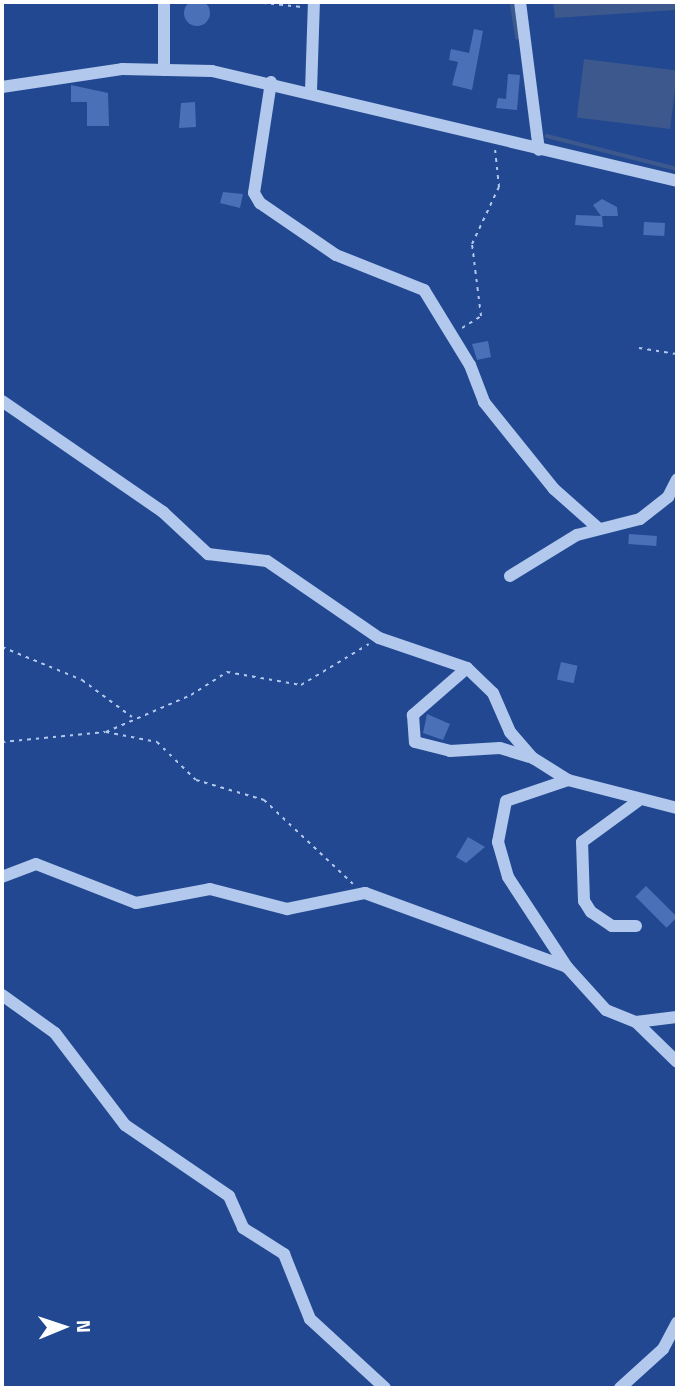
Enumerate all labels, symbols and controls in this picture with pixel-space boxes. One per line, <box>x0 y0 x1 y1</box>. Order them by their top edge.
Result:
north arrow <box>28 1292 98 1362</box>
text: N <box>70 1319 99 1333</box>

